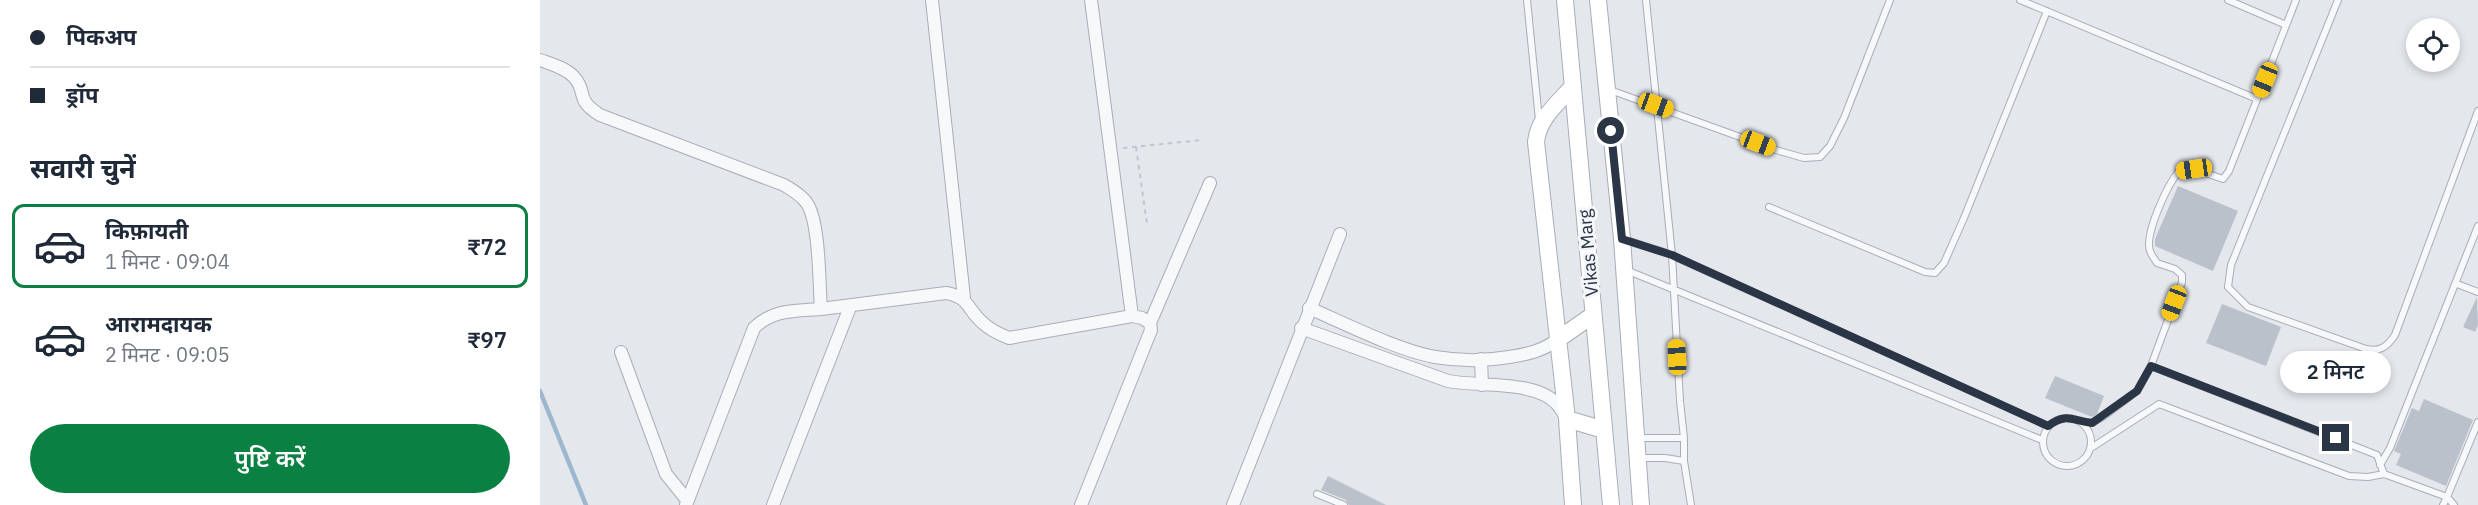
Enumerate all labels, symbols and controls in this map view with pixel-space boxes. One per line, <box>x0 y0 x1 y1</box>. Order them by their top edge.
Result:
map controls <box>2406 18 2460 72</box>
button: locate <box>2406 18 2460 72</box>
text: पिकअप <box>66 22 137 51</box>
car <box>2250 60 2280 100</box>
text: ड्रॉप <box>66 80 99 109</box>
car <box>1636 90 1676 120</box>
route start <box>1597 117 1624 144</box>
car <box>1738 128 1778 158</box>
text: सवारी चुनें <box>30 150 136 185</box>
car <box>2175 158 2213 180</box>
street label: Vikas Marg <box>1573 208 1603 298</box>
text: किफ़ायती <box>105 216 189 245</box>
icon: car <box>33 219 87 273</box>
text: ₹72 <box>467 232 507 261</box>
text: 1 मिनट · 09:04 <box>105 248 230 275</box>
car <box>2159 283 2189 323</box>
text: आरामदायक <box>105 309 212 338</box>
icon: car <box>33 312 87 366</box>
text: ₹97 <box>467 325 507 354</box>
car <box>1667 339 1687 375</box>
text: 2 मिनट · 09:05 <box>105 341 230 368</box>
callout: 2 मिनट <box>2280 351 2392 393</box>
text: 2 मिनट <box>2307 358 2364 385</box>
button: पुष्टि करें <box>30 424 510 493</box>
route end <box>2322 424 2349 451</box>

